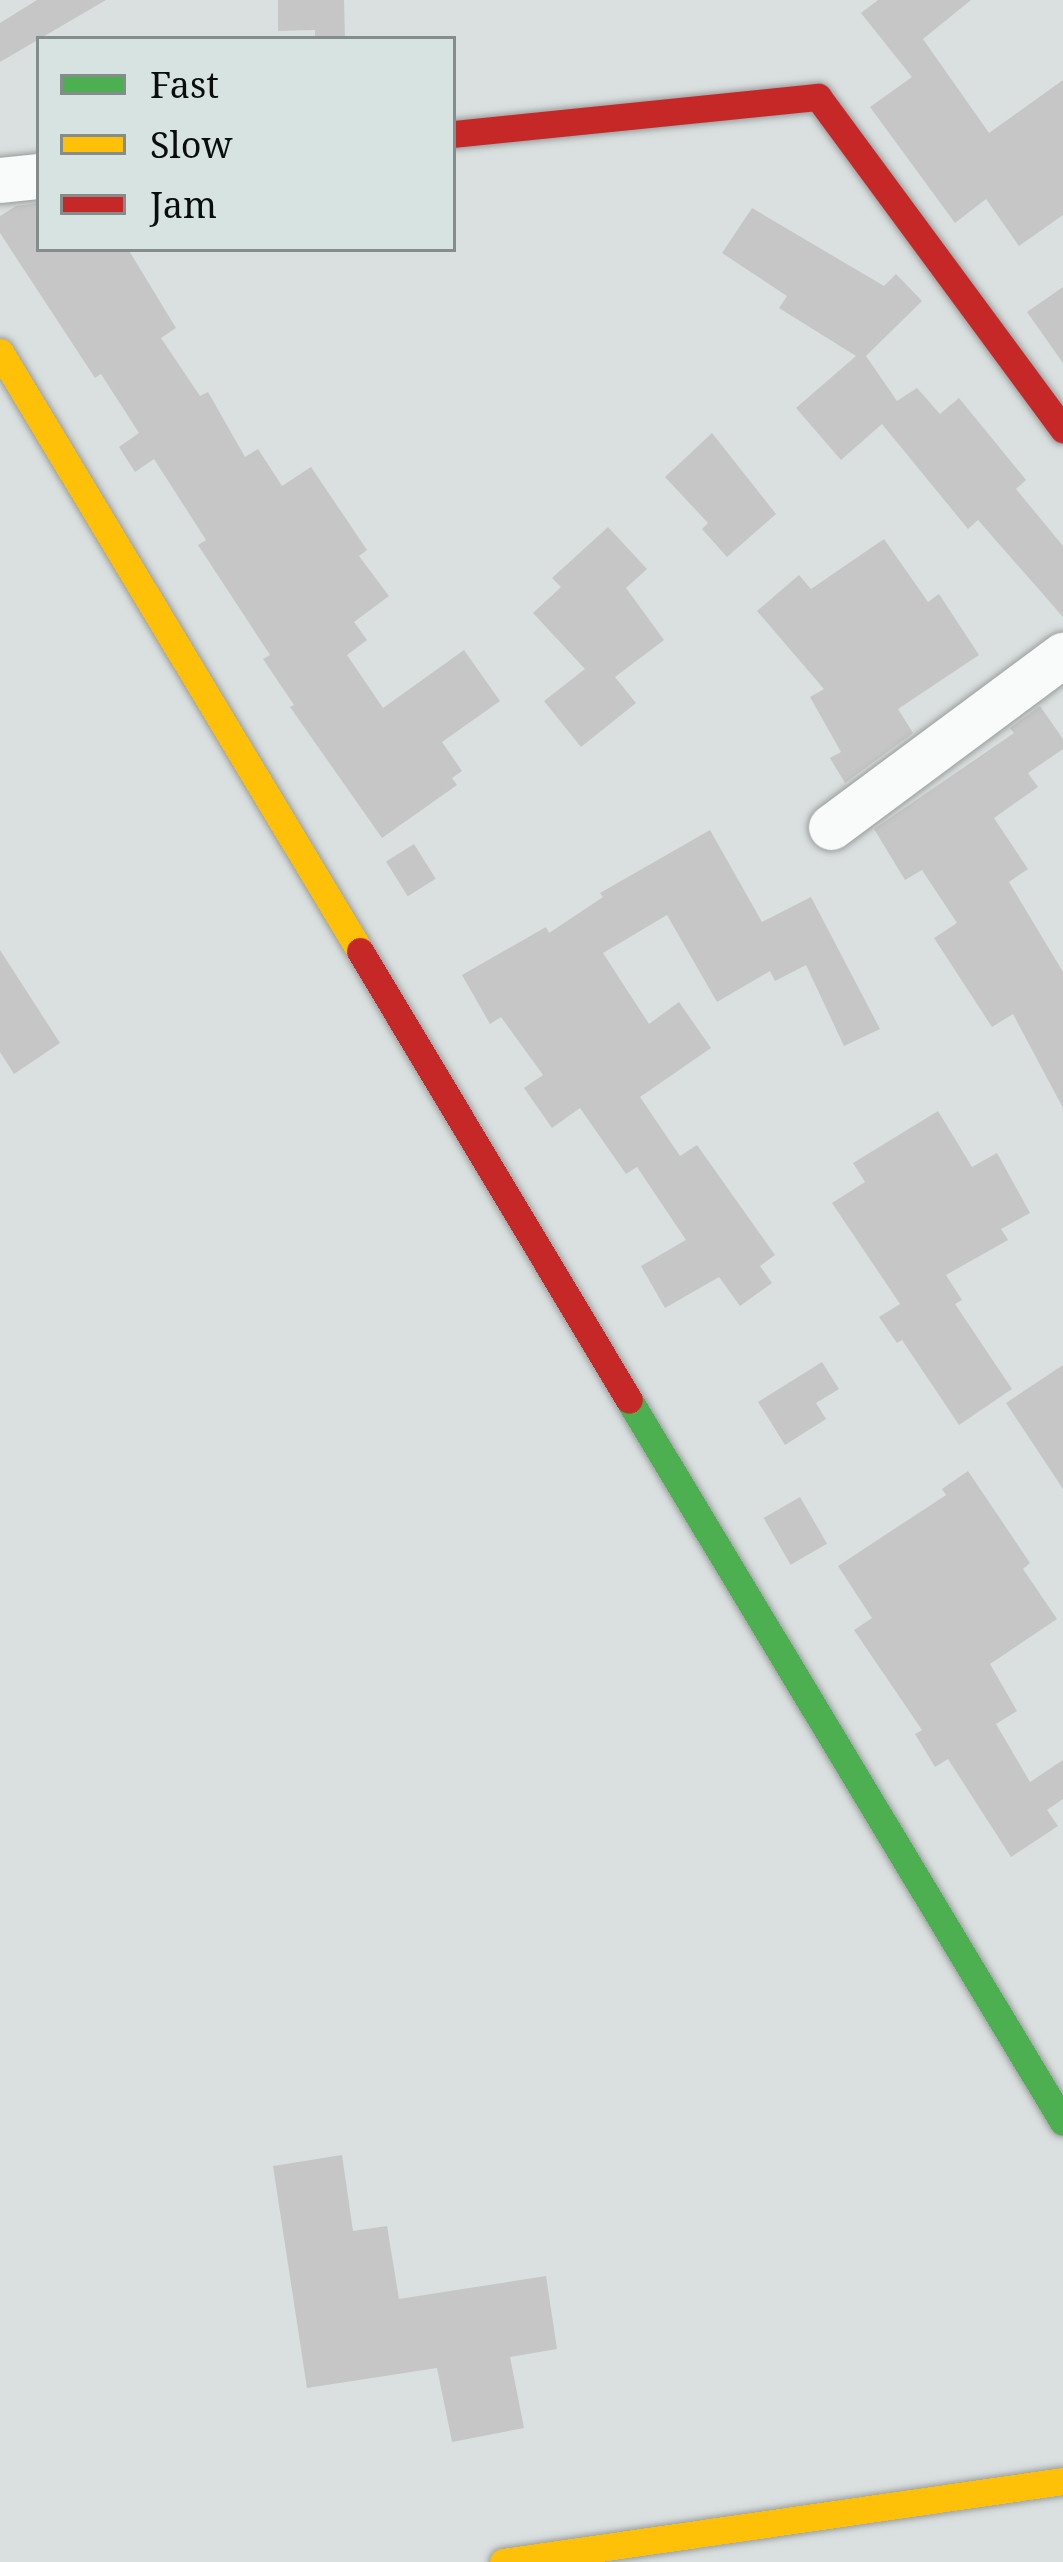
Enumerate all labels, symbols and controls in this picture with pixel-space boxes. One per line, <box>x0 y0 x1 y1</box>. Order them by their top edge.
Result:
legend <box>36 36 456 252</box>
text: Fast <box>150 60 219 109</box>
text: Slow <box>150 120 233 169</box>
text: Jam <box>150 180 217 229</box>

